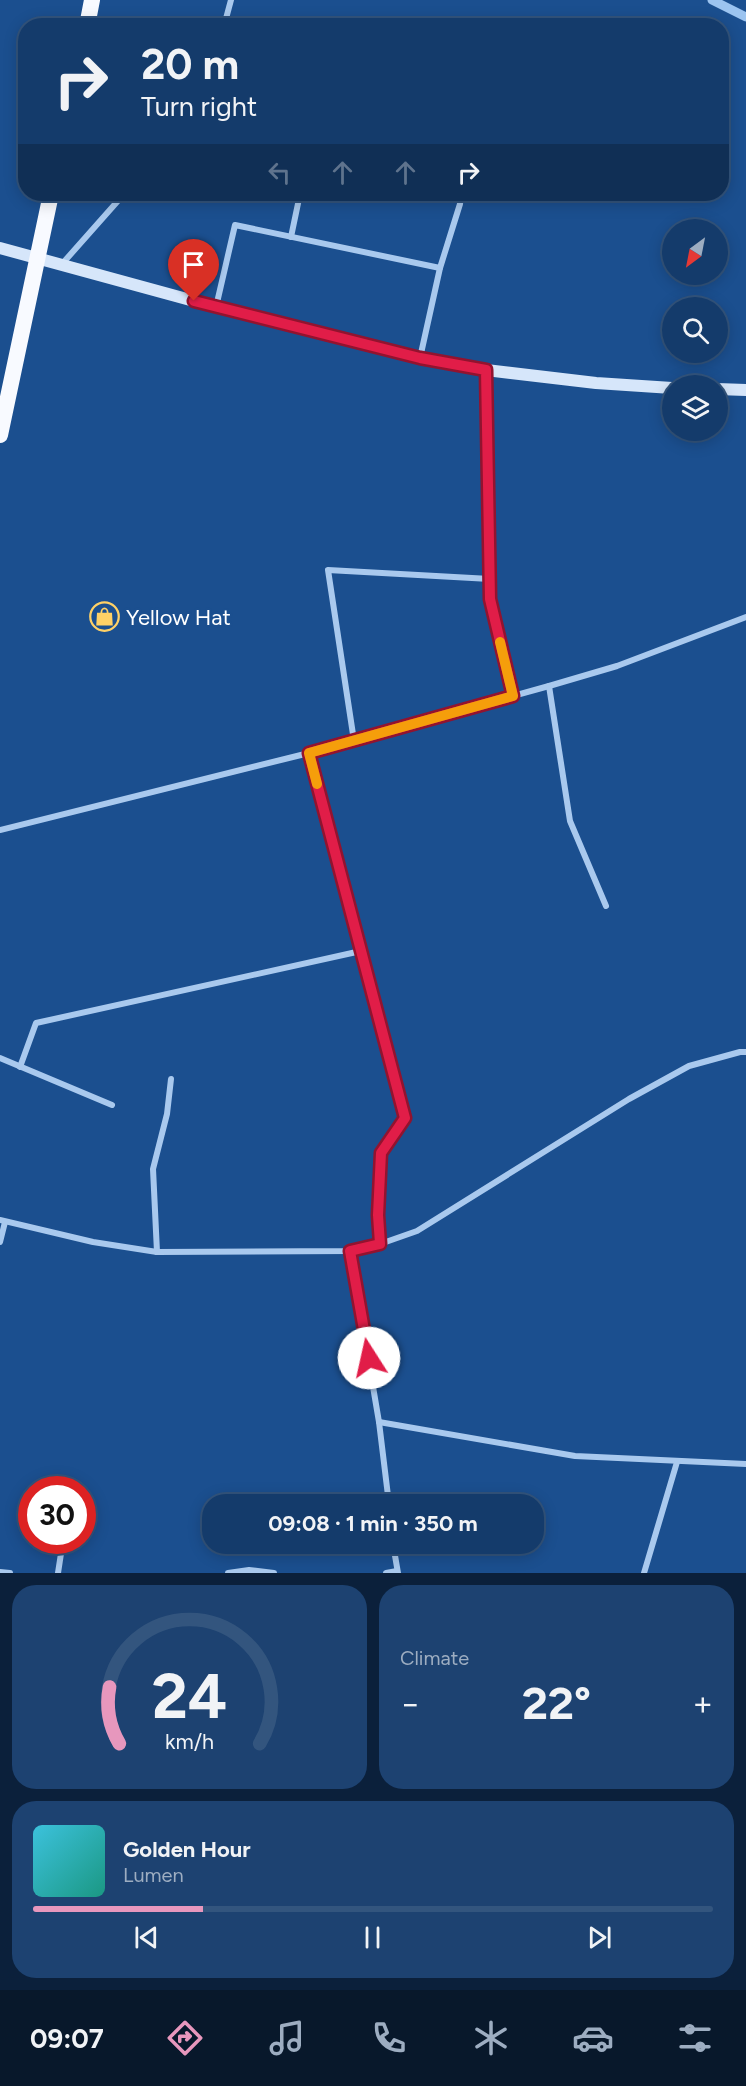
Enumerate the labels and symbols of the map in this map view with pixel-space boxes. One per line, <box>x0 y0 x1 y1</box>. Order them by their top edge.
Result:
north arrow <box>662 219 728 285</box>
pin <box>168 239 219 301</box>
shop icon: Yellow Hat <box>89 601 121 633</box>
place label: Yellow Hat <box>126 604 231 631</box>
position arrow <box>337 1326 401 1390</box>
speed limit sign: 30 <box>18 1476 96 1554</box>

